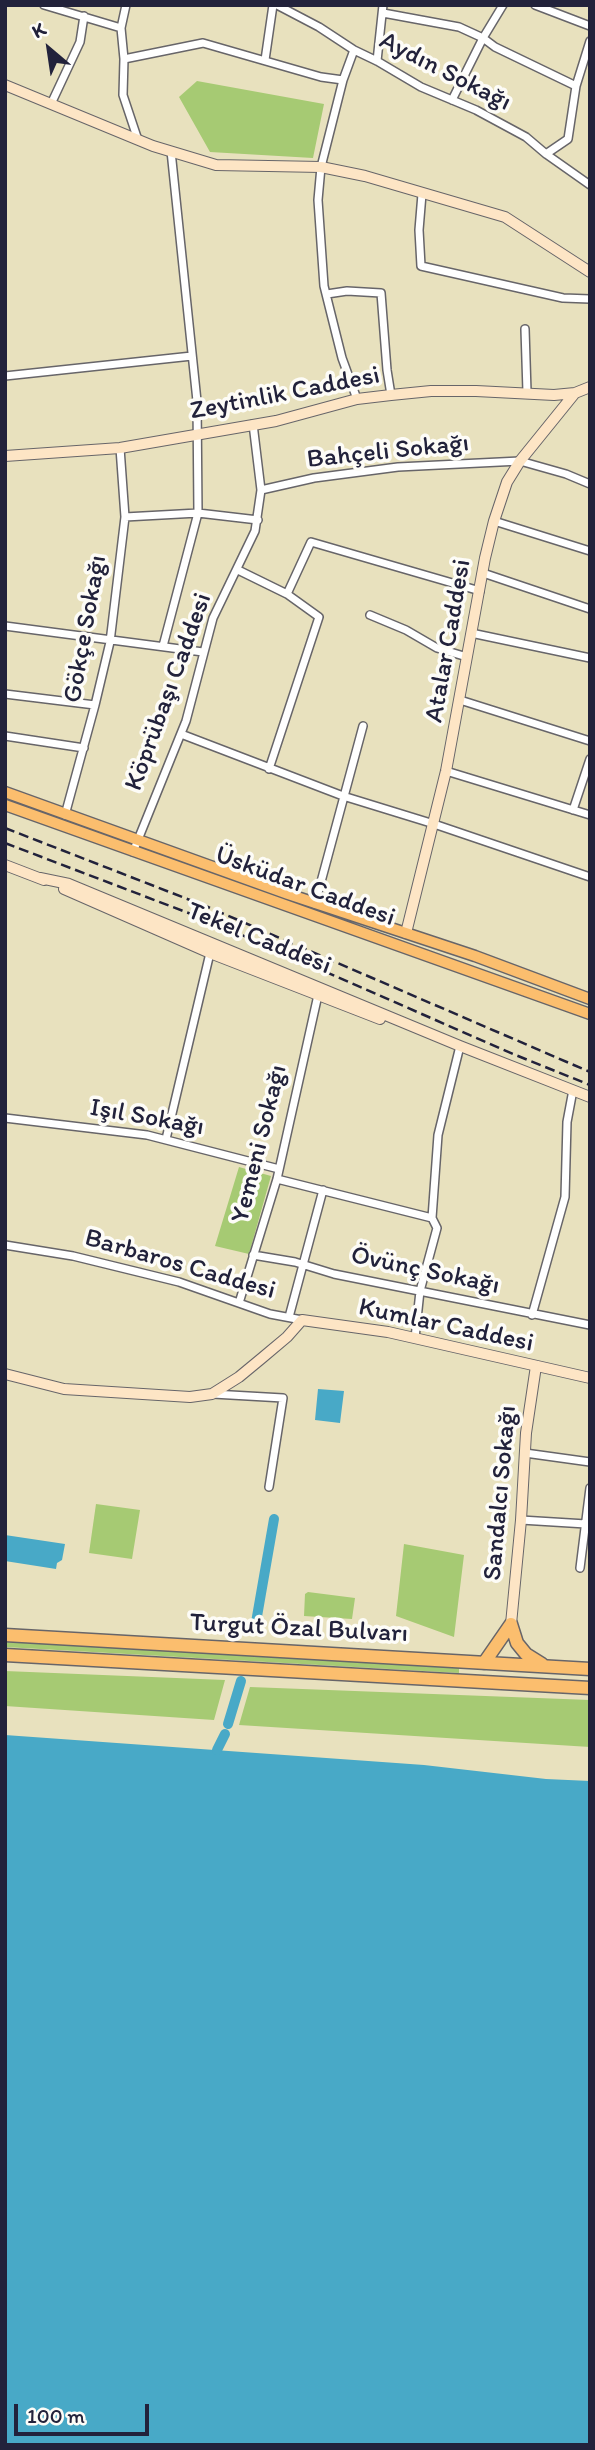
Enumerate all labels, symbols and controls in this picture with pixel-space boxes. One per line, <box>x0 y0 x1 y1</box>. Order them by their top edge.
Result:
north arrow <box>14 14 84 84</box>
text: K <box>28 17 49 43</box>
street label: Aydın Sokağı <box>374 25 516 119</box>
street label: Zeytinlik Caddesi <box>187 360 383 428</box>
street label: Bahçeli Sokağı <box>305 428 471 476</box>
street label: Gökçe Sokağı <box>58 553 114 705</box>
street label: Atalar Caddesi <box>419 557 479 725</box>
street label: Köprübaşı Caddesi <box>119 589 219 795</box>
street label: Üsküdar Caddesi <box>211 840 399 934</box>
street label: Tekel Caddesi <box>182 896 336 982</box>
street label: Yemeni Sokağı <box>225 1062 295 1226</box>
street label: Işıl Sokağı <box>88 1093 206 1143</box>
street label: Barbaros Caddesi <box>81 1223 279 1307</box>
street label: Övünç Sokağı <box>348 1240 502 1302</box>
street label: Kumlar Caddesi <box>356 1292 536 1360</box>
street label: Sandalcı Sokağı <box>478 1404 524 1582</box>
street label: Turgut Özal Bulvarı <box>189 1608 409 1650</box>
scale bar <box>18 2390 152 2434</box>
text: 100 m <box>27 2403 85 2428</box>

